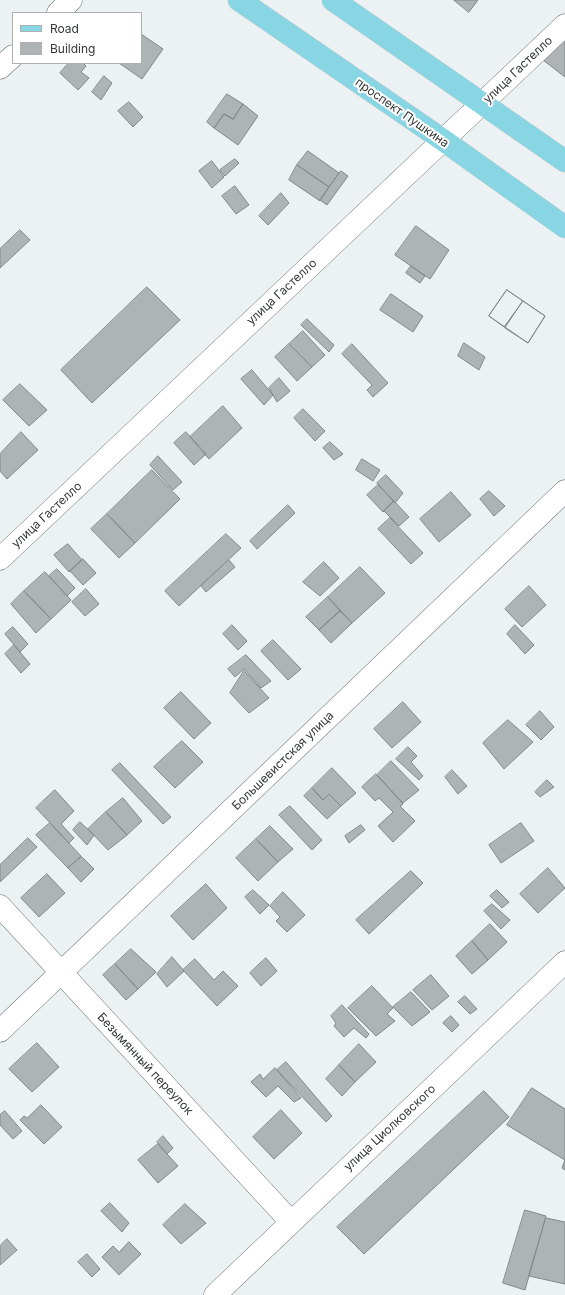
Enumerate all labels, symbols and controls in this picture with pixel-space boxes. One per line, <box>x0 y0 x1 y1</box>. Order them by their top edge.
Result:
legend <box>12 12 142 64</box>
text: Road <box>50 21 79 36</box>
street label: улица Гастелло <box>480 33 556 107</box>
text: Building <box>50 41 95 56</box>
street label: проспект Пушкина <box>352 75 452 151</box>
street label: улица Гастелло <box>244 256 320 328</box>
street label: улица Гастелло <box>9 479 85 551</box>
street label: Большевистская улица <box>229 709 337 813</box>
street label: Безымянный переулок <box>94 1010 196 1118</box>
street label: улица Циолковского <box>341 1082 439 1174</box>

